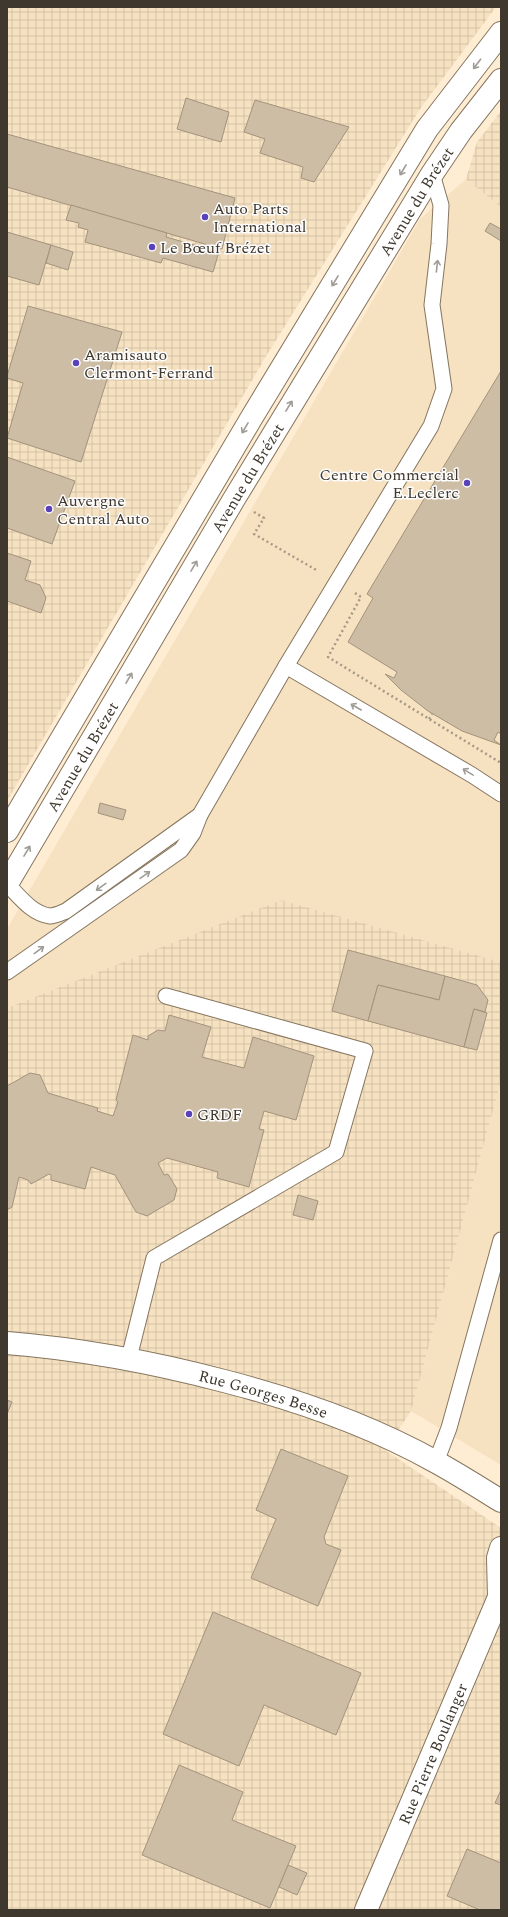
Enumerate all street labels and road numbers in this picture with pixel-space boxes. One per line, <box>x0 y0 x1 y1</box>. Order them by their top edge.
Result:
street label: Avenue du Brézet <box>374 142 460 261</box>
street label: Avenue du Brézet <box>206 418 291 538</box>
street label: Avenue du Brézet <box>41 697 125 817</box>
street label: Rue Georges Besse <box>196 1364 331 1425</box>
street label: Rue Pierre Boulanger <box>393 1679 474 1828</box>

